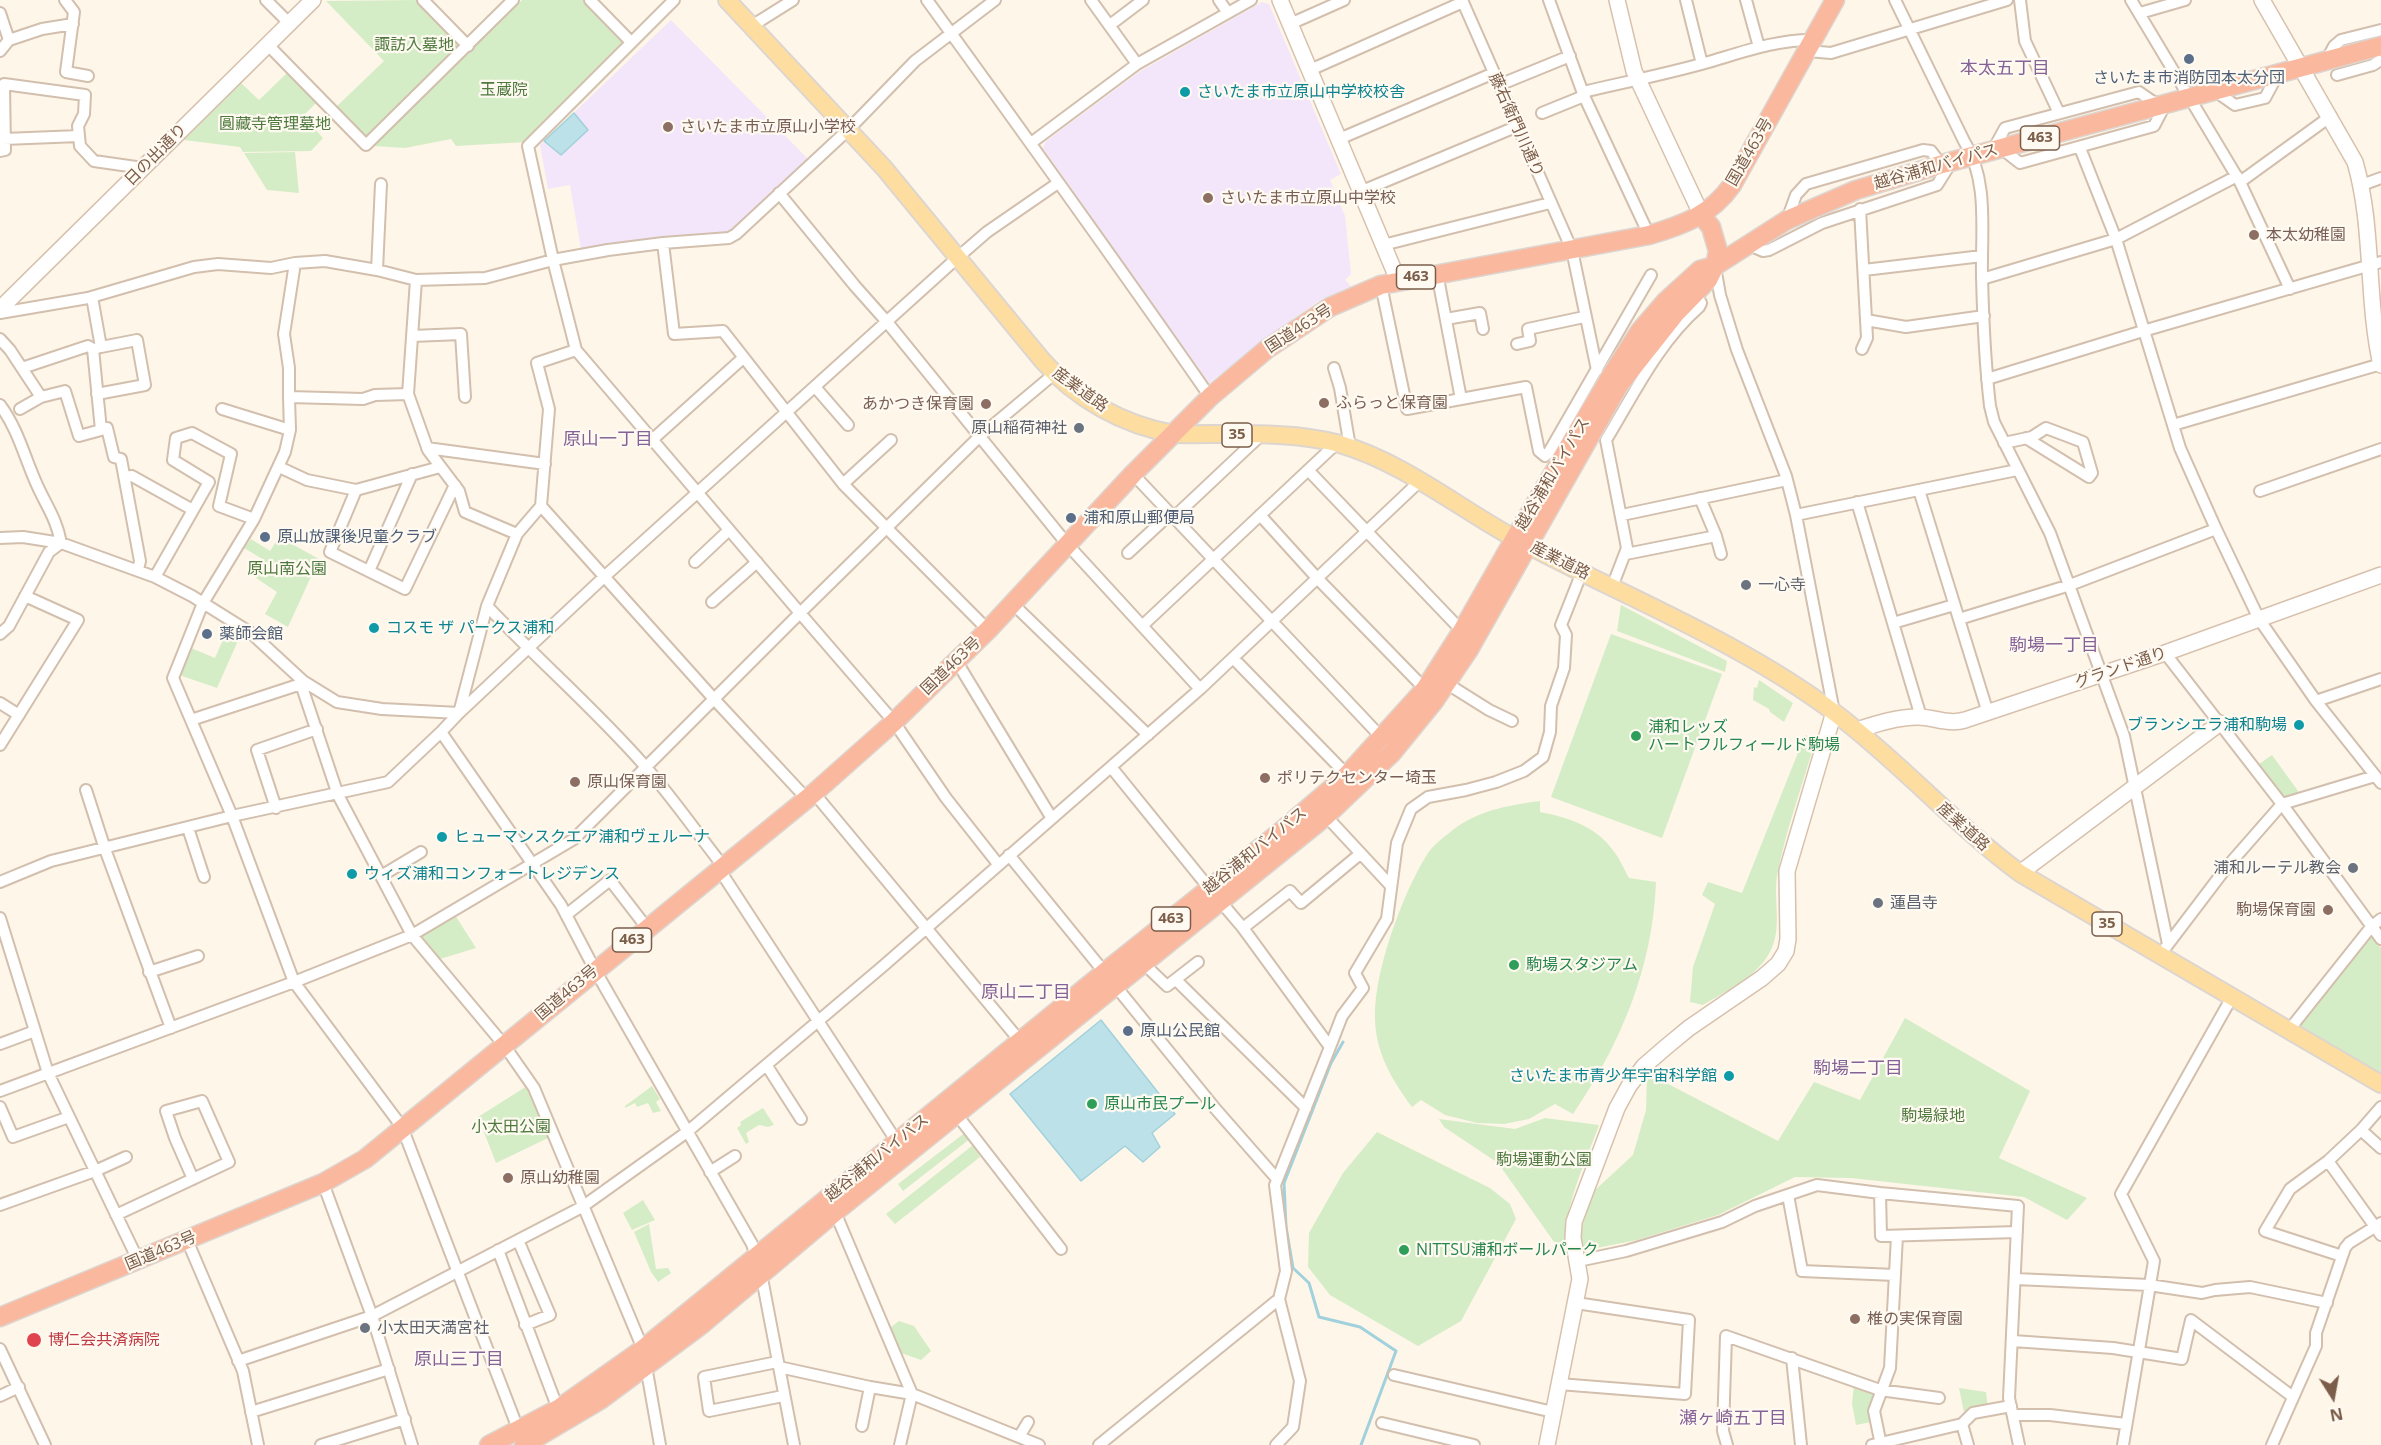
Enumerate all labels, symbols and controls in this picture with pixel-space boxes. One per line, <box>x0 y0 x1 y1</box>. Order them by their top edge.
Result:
park label: 諏訪入墓地 <box>374 35 454 55</box>
marker: さいたま市消防団本太分団 <box>2182 52 2196 66</box>
district label: 本太五丁目 <box>1960 58 2050 80</box>
place label: さいたま市消防団本太分団 <box>2093 68 2285 88</box>
street label: 藤右衛門川通り <box>1484 70 1548 180</box>
park label: 玉蔵院 <box>480 80 528 100</box>
place label: さいたま市立原山中学校校舎 <box>1197 82 1405 102</box>
marker: さいたま市立原山中学校校舎 <box>1178 85 1192 99</box>
park label: 圓藏寺管理墓地 <box>219 114 331 134</box>
street label: 国道463号 <box>1723 115 1777 189</box>
place label: さいたま市立原山小学校 <box>680 117 856 137</box>
street label: 日の出通り <box>121 120 191 190</box>
marker: さいたま市立原山小学校 <box>661 120 675 134</box>
road number: 463 <box>2020 126 2060 150</box>
street label: 越谷浦和バイパス <box>1872 140 2000 194</box>
place label: さいたま市立原山中学校 <box>1220 188 1396 208</box>
marker: さいたま市立原山中学校 <box>1201 191 1215 205</box>
place label: 本太幼稚園 <box>2266 225 2346 245</box>
marker: 本太幼稚園 <box>2247 228 2261 242</box>
road number: 463 <box>1396 265 1436 289</box>
street label: 国道463号 <box>1262 300 1336 358</box>
street label: 産業道路 <box>1048 363 1112 417</box>
place label: ふらっと保育園 <box>1336 393 1448 413</box>
place label: あかつき保育園 <box>862 394 974 414</box>
marker: ふらっと保育園 <box>1317 396 1331 410</box>
marker: あかつき保育園 <box>979 397 993 411</box>
street label: 越谷浦和バイパス <box>1512 414 1594 534</box>
place label: 原山稲荷神社 <box>971 418 1067 438</box>
marker: 原山稲荷神社 <box>1072 421 1086 435</box>
road number: 35 <box>1222 423 1252 447</box>
district label: 原山一丁目 <box>563 429 653 451</box>
place label: 浦和原山郵便局 <box>1083 508 1195 528</box>
marker: 浦和原山郵便局 <box>1064 511 1078 525</box>
place label: 原山放課後児童クラブ <box>277 527 437 547</box>
marker: 原山放課後児童クラブ <box>258 530 272 544</box>
street label: 産業道路 <box>1527 538 1593 584</box>
park label: 原山南公園 <box>247 559 327 579</box>
place label: 一心寺 <box>1758 575 1806 595</box>
marker: 一心寺 <box>1739 578 1753 592</box>
place label: コスモ ザ パークス浦和 <box>386 618 554 638</box>
marker: コスモ ザ パークス浦和 <box>367 621 381 635</box>
place label: 薬師会館 <box>219 624 283 644</box>
marker: 薬師会館 <box>200 627 214 641</box>
street label: 国道463号 <box>917 633 985 699</box>
district label: 駒場一丁目 <box>2009 635 2099 657</box>
street label: グランド通り <box>2072 643 2170 693</box>
place label: ブランシエラ浦和駒場 <box>2127 715 2287 735</box>
place label: 浦和レッズ ハートフルフィールド駒場 <box>1648 717 1840 755</box>
marker: ブランシエラ浦和駒場 <box>2292 718 2306 732</box>
marker: 浦和レッズ ハートフルフィールド駒場 <box>1629 729 1643 743</box>
place label: ポリテクセンター埼玉 <box>1277 768 1437 788</box>
marker: ポリテクセンター埼玉 <box>1258 771 1272 785</box>
place label: 原山保育園 <box>587 772 667 792</box>
marker: 原山保育園 <box>568 775 582 789</box>
street label: 産業道路 <box>1933 798 1993 856</box>
street label: 越谷浦和バイパス <box>1199 803 1311 899</box>
place label: ヒューマンスクエア浦和ヴェルーナ <box>454 827 710 847</box>
marker: ヒューマンスクエア浦和ヴェルーナ <box>435 830 449 844</box>
place label: 浦和ルーテル教会 <box>2213 858 2341 878</box>
marker: 浦和ルーテル教会 <box>2346 861 2360 875</box>
place label: ウィズ浦和コンフォートレジデンス <box>364 864 620 884</box>
marker: ウィズ浦和コンフォートレジデンス <box>345 867 359 881</box>
place label: 蓮昌寺 <box>1890 893 1938 913</box>
marker: 蓮昌寺 <box>1871 896 1885 910</box>
place label: 駒場保育園 <box>2236 900 2316 920</box>
marker: 駒場保育園 <box>2321 903 2335 917</box>
road number: 463 <box>1152 907 1190 931</box>
road number: 35 <box>2092 912 2122 936</box>
road number: 463 <box>612 928 652 952</box>
place label: 駒場スタジアム <box>1526 955 1638 975</box>
marker: 駒場スタジアム <box>1507 958 1521 972</box>
street label: 国道463号 <box>532 961 602 1025</box>
district label: 原山二丁目 <box>981 982 1071 1004</box>
place label: 原山公民館 <box>1140 1021 1220 1041</box>
marker: 原山公民館 <box>1121 1024 1135 1038</box>
district label: 駒場二丁目 <box>1813 1058 1903 1080</box>
place label: さいたま市青少年宇宙科学館 <box>1509 1066 1717 1086</box>
marker: さいたま市青少年宇宙科学館 <box>1722 1069 1736 1083</box>
place label: 原山市民プール <box>1104 1094 1216 1114</box>
marker: 原山市民プール <box>1085 1097 1099 1111</box>
park label: 駒場緑地 <box>1901 1106 1965 1126</box>
street label: 越谷浦和バイパス <box>821 1110 933 1206</box>
park label: 小太田公園 <box>471 1117 551 1137</box>
park label: 駒場運動公園 <box>1496 1150 1592 1170</box>
place label: 原山幼稚園 <box>520 1168 600 1188</box>
marker: 原山幼稚園 <box>501 1171 515 1185</box>
street label: 国道463号 <box>123 1227 199 1275</box>
place label: NITTSU浦和ボールパーク <box>1416 1240 1599 1260</box>
marker: NITTSU浦和ボールパーク <box>1397 1243 1411 1257</box>
place label: 椎の実保育園 <box>1867 1309 1963 1329</box>
marker: 椎の実保育園 <box>1848 1312 1862 1326</box>
place label: 小太田天満宮社 <box>377 1318 489 1338</box>
marker: 小太田天満宮社 <box>358 1321 372 1335</box>
place label: 博仁会共済病院 <box>48 1330 160 1350</box>
marker: 博仁会共済病院 <box>25 1331 43 1349</box>
district label: 原山三丁目 <box>414 1349 504 1371</box>
north arrow <box>2303 1367 2363 1427</box>
text: N <box>2328 1403 2345 1427</box>
district label: 瀬ヶ崎五丁目 <box>1679 1408 1787 1430</box>

